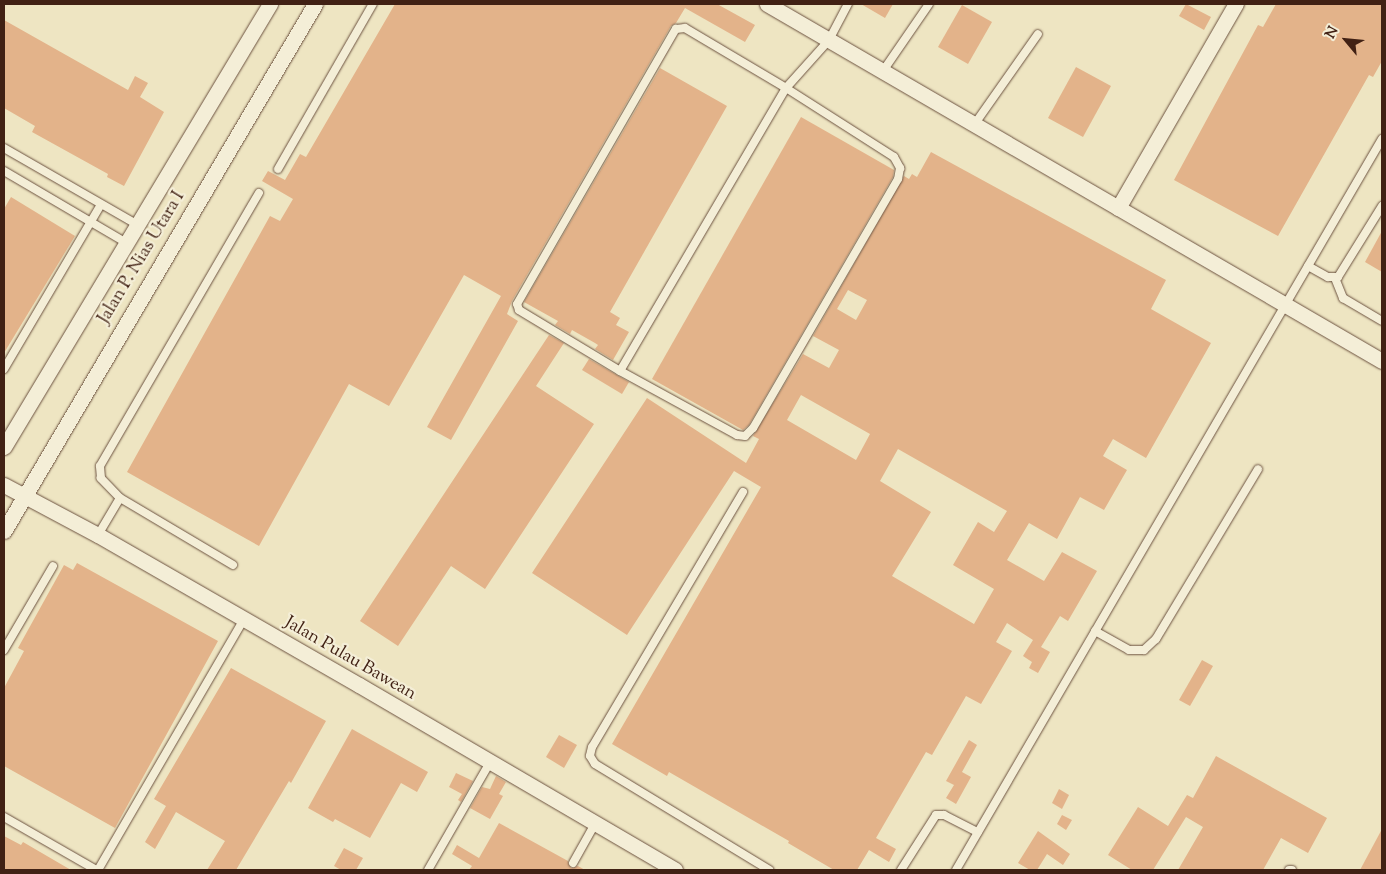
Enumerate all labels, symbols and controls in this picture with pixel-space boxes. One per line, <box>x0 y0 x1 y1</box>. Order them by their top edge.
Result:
north arrow <box>1321 15 1371 65</box>
text: N <box>1321 23 1344 43</box>
street label: Jalan P. Nias Utara I <box>94 188 190 328</box>
street label: Jalan Pulau Bawean <box>280 613 420 705</box>

